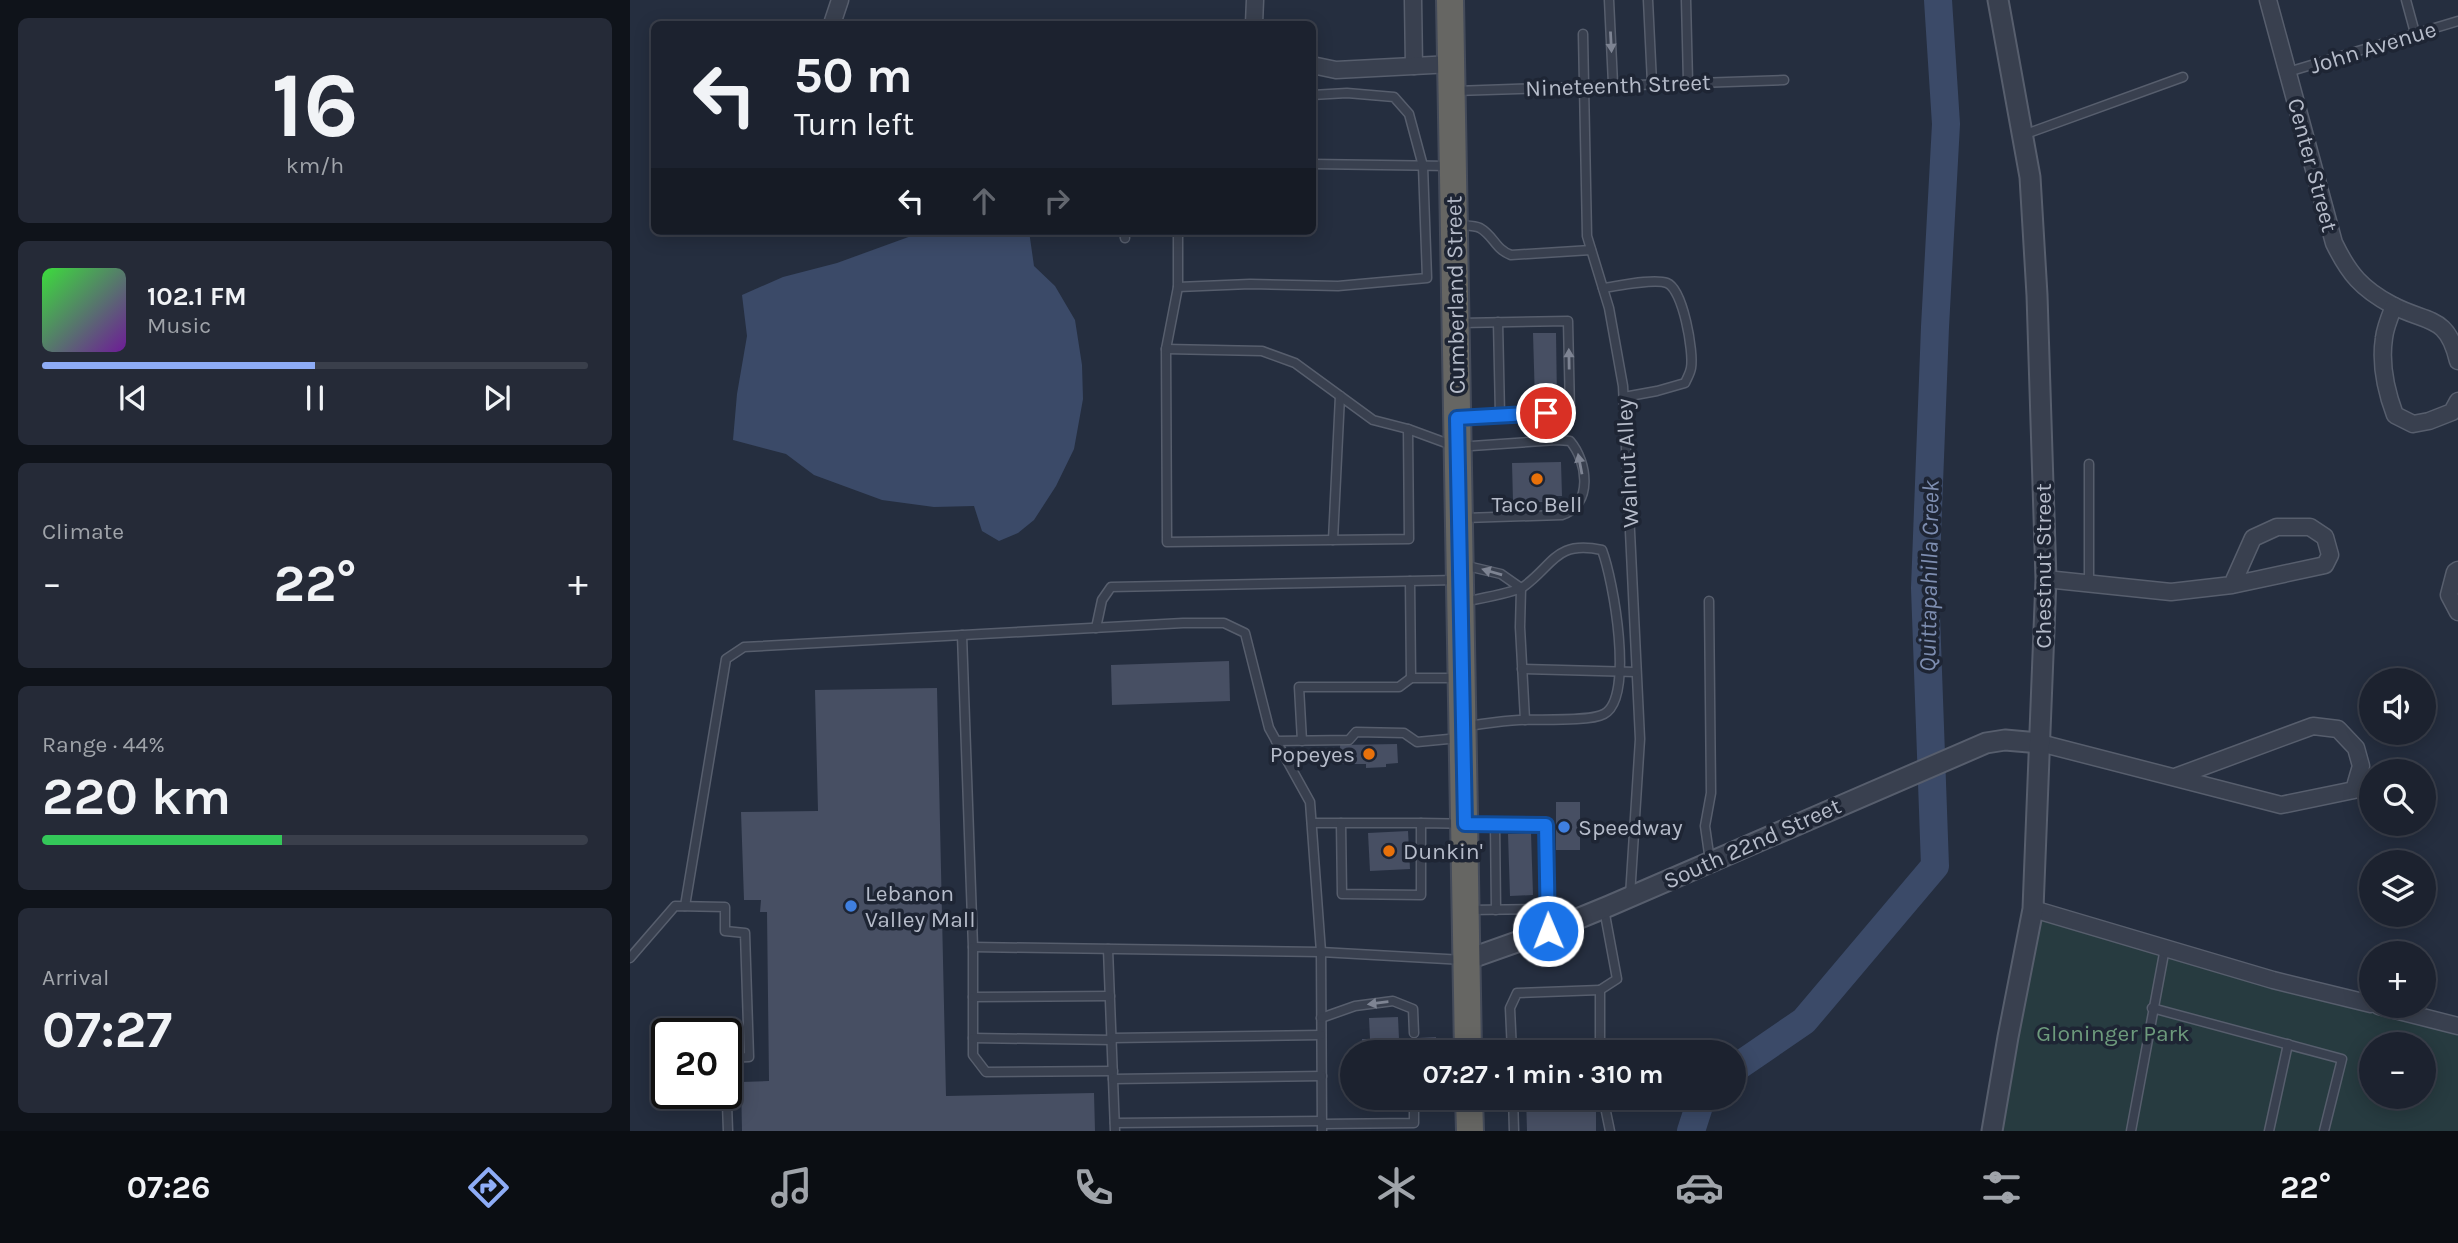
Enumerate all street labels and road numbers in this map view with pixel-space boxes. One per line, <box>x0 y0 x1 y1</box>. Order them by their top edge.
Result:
street label: John Avenue <box>2307 15 2440 80</box>
street label: Nineteenth Street <box>1525 69 1712 102</box>
street label: Center Street <box>2282 95 2343 235</box>
street label: Cumberland Street <box>1440 195 1471 394</box>
street label: Walnut Alley <box>1611 397 1644 528</box>
street label: Chestnut Street <box>2030 483 2057 649</box>
street label: South 22nd Street <box>1659 792 1845 895</box>

